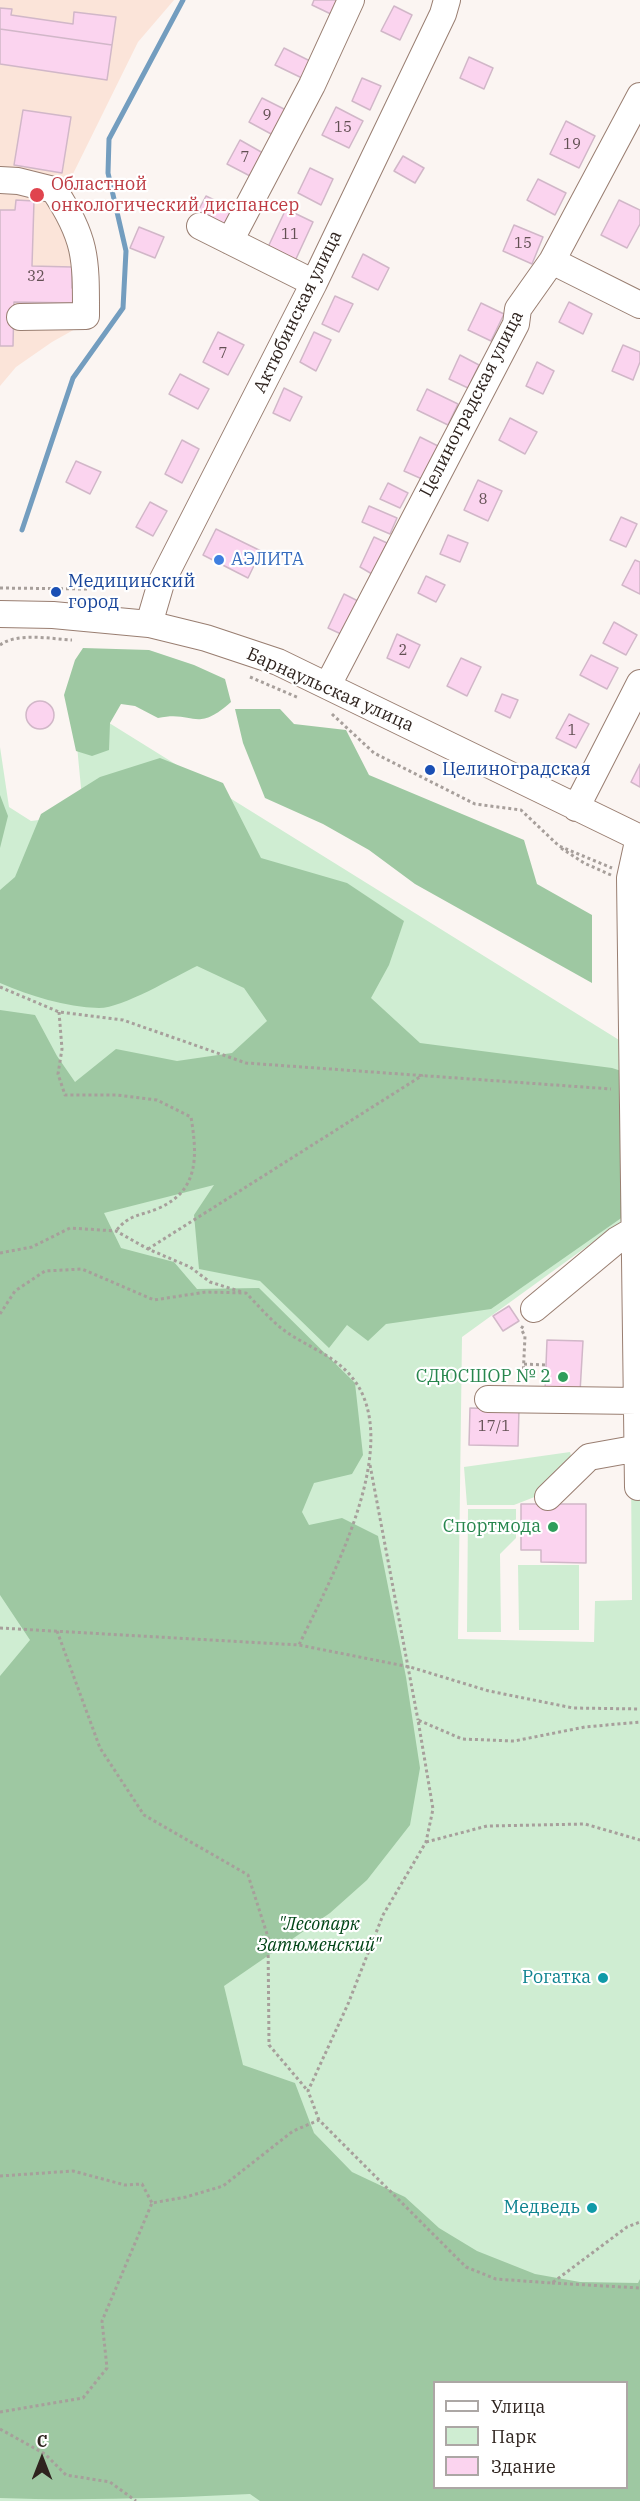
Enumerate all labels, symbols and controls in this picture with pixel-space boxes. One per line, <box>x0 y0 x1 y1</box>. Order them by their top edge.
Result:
house number: 9 <box>263 107 271 125</box>
house number: 15 <box>334 119 352 137</box>
house number: 19 <box>563 136 581 154</box>
house number: 7 <box>241 149 249 167</box>
place label: Областной онкологический диспансер <box>51 174 299 216</box>
marker: Областной онкологический диспансер <box>28 186 46 204</box>
house number: 11 <box>281 226 299 244</box>
street label: Актюбинская улица <box>249 227 347 397</box>
house number: 15 <box>514 235 532 253</box>
house number: 32 <box>27 268 45 286</box>
street label: Целиноградская улица <box>416 307 528 501</box>
house number: 7 <box>219 345 227 363</box>
house number: 8 <box>479 491 487 509</box>
place label: АЭЛИТА <box>231 549 304 571</box>
marker: АЭЛИТА <box>212 553 226 567</box>
place label: Медицинский город <box>68 571 195 614</box>
marker: Медицинский город <box>49 585 63 599</box>
house number: 2 <box>399 642 407 660</box>
street label: Барнаульская улица <box>243 643 417 737</box>
house number: 1 <box>568 722 576 740</box>
place label: Целиноградская <box>442 759 591 781</box>
marker: Целиноградская <box>423 763 437 777</box>
place label: СДЮСШОР № 2 <box>416 1366 551 1388</box>
marker: СДЮСШОР № 2 <box>556 1370 570 1384</box>
house number: 17/1 <box>478 1418 510 1436</box>
place label: Спортмода <box>443 1516 541 1538</box>
marker: Спортмода <box>546 1520 560 1534</box>
park label: "Лесопарк Затюменский" <box>257 1914 381 1956</box>
place label: Рогатка <box>522 1967 591 1989</box>
marker: Рогатка <box>596 1971 610 1985</box>
place label: Медведь <box>503 2197 580 2219</box>
marker: Медведь <box>585 2201 599 2215</box>
legend <box>433 2381 628 2489</box>
text: Улица <box>491 2395 545 2418</box>
text: Парк <box>491 2425 537 2448</box>
north arrow <box>12 2429 72 2489</box>
text: С <box>37 2431 47 2451</box>
text: Здание <box>491 2455 556 2478</box>

